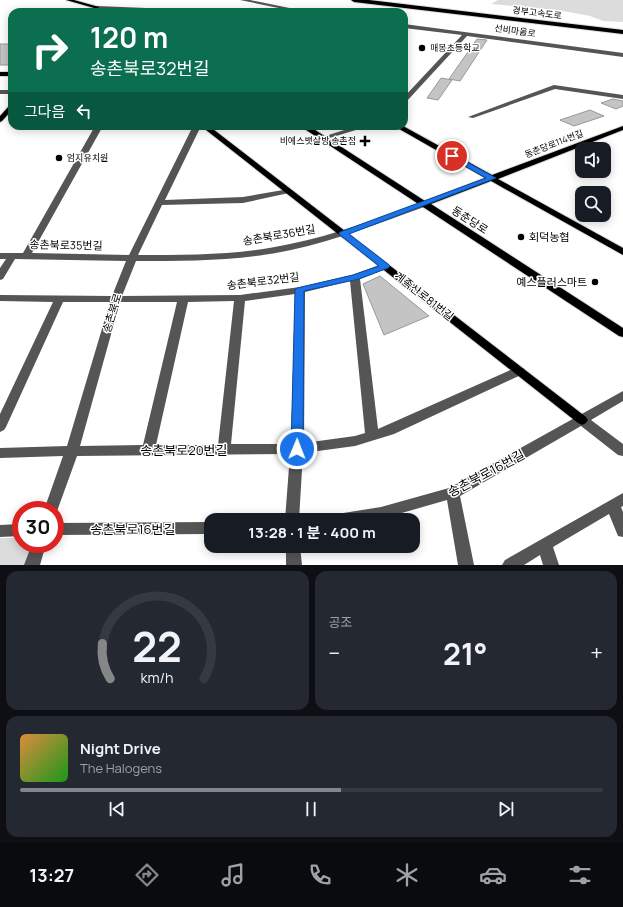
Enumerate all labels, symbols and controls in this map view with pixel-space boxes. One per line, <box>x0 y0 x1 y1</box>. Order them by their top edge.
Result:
street label: 경부고속도로 <box>512 3 563 22</box>
text: 120 m <box>90 18 168 56</box>
street label: 선비마을로 <box>494 21 536 40</box>
icon: right <box>24 24 76 76</box>
place label: 매봉초등학교 <box>430 41 480 54</box>
marker: 매봉초등학교 <box>417 43 427 53</box>
text: 송촌북로32번길 <box>90 56 210 80</box>
icon: left <box>73 100 95 122</box>
text: 그다음 <box>24 101 65 122</box>
street label: 동춘당로114번길 <box>523 126 585 161</box>
place label: 비에스뱃살방 송촌점 <box>280 134 356 147</box>
marker: 비에스뱃살방 송촌점 <box>359 135 371 147</box>
pin <box>435 139 469 173</box>
map controls <box>575 142 611 222</box>
button: sound <box>575 142 611 178</box>
icon: arrive <box>441 145 463 167</box>
place label: 엄지유치원 <box>67 151 108 164</box>
marker: 엄지유치원 <box>54 153 64 163</box>
button: search <box>575 186 611 222</box>
street label: 동춘당로 <box>449 202 491 237</box>
street label: 송촌북로36번길 <box>241 221 316 248</box>
place label: 회덕농협 <box>529 229 569 244</box>
marker: 회덕농협 <box>516 232 526 242</box>
street label: 송촌북로35번길 <box>29 236 103 253</box>
street label: 계족산로81번길 <box>392 268 457 323</box>
street label: 송촌북로32번길 <box>226 269 300 292</box>
place label: 예스플러스마트 <box>516 274 587 289</box>
marker: 예스플러스마트 <box>590 277 600 287</box>
street label: 송촌북로 <box>98 291 125 334</box>
position arrow <box>276 428 318 470</box>
street label: 송촌북로20번길 <box>140 441 228 459</box>
street label: 송촌북로16번길 <box>444 445 528 501</box>
speed limit sign: 30 <box>12 501 64 553</box>
street label: 송촌북로16번길 <box>91 520 175 538</box>
text: 13:28 · 1 분 · 400 m <box>248 522 376 543</box>
text: 공조 <box>329 613 352 631</box>
text: 22 <box>132 617 182 673</box>
text: 21° <box>443 633 488 674</box>
text: − <box>329 638 340 668</box>
text: + <box>590 638 603 668</box>
text: km/h <box>141 667 174 686</box>
text: Night Drive <box>80 738 161 759</box>
text: The Halogens <box>80 759 162 777</box>
icon: previous <box>106 798 128 820</box>
icon: pause <box>300 798 322 820</box>
icon: next <box>495 798 517 820</box>
icon: directions <box>133 861 161 889</box>
icon: music <box>219 861 247 889</box>
icon: phone <box>306 861 334 889</box>
icon: climate <box>393 861 421 889</box>
icon: car <box>479 861 507 889</box>
icon: filters <box>566 861 594 889</box>
text: 13:27 <box>29 863 74 887</box>

